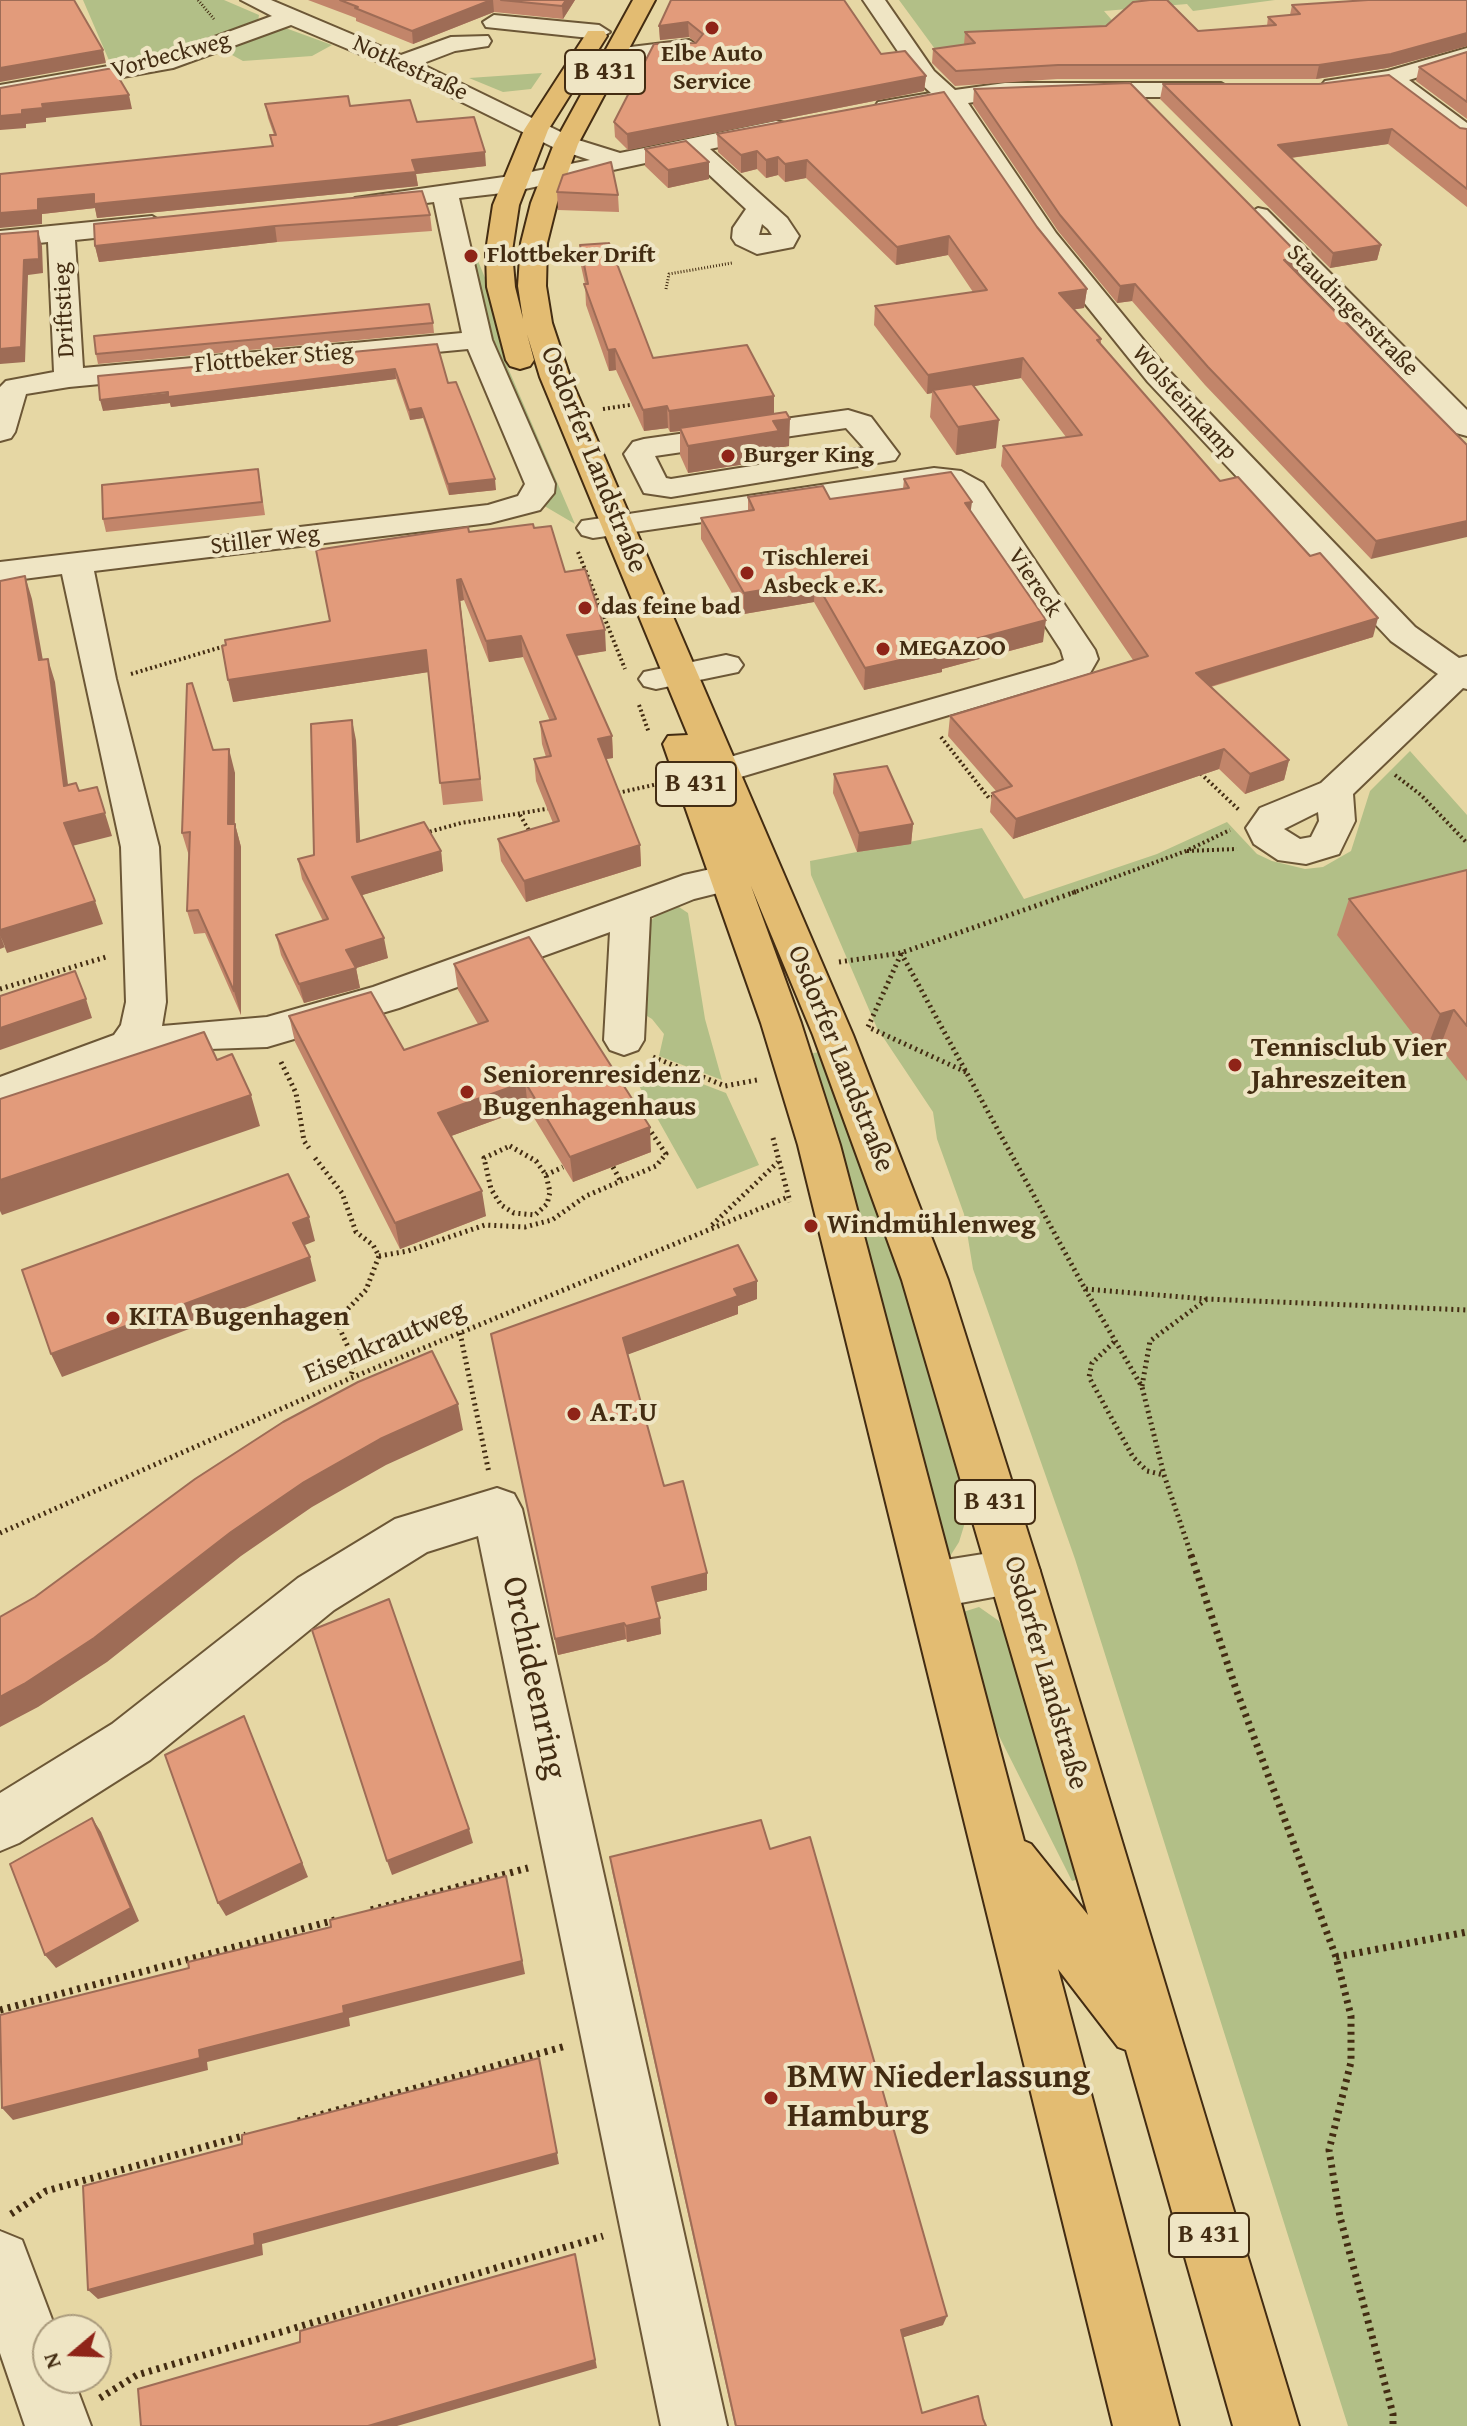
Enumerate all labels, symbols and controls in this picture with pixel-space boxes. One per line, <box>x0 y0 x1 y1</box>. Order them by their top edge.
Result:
marker: Elbe Auto Service <box>703 19 721 37</box>
street label: Vorbeckweg <box>108 26 234 86</box>
street label: Notkestraße <box>348 30 472 108</box>
place label: Elbe Auto Service <box>661 41 763 97</box>
road number: B 431 <box>565 50 645 94</box>
street label: Staudingerstraße <box>1280 239 1424 383</box>
place label: Flottbeker Drift <box>487 242 656 270</box>
marker: Flottbeker Drift <box>462 247 480 265</box>
street label: Driftstieg <box>48 262 82 358</box>
street label: Flottbeker Stieg <box>193 338 355 380</box>
street label: Wolsteinkamp <box>1125 340 1243 466</box>
street label: Osdorfer Landstraße <box>532 342 654 578</box>
place label: Burger King <box>744 442 874 470</box>
marker: Burger King <box>719 447 737 465</box>
street label: Stiller Weg <box>209 520 321 562</box>
street label: Viereck <box>1001 543 1067 623</box>
place label: Tischlerei Asbeck e.K. <box>763 545 884 601</box>
marker: Tischlerei Asbeck e.K. <box>738 564 756 582</box>
place label: das feine bad <box>601 594 741 622</box>
marker: das feine bad <box>576 599 594 617</box>
place label: MEGAZOO <box>899 635 1006 663</box>
marker: MEGAZOO <box>874 640 892 658</box>
road number: B 431 <box>656 762 736 806</box>
street label: Osdorfer Landstraße <box>779 941 901 1177</box>
place label: Tennisclub Vier Jahreszeiten <box>1251 1032 1447 1098</box>
marker: Tennisclub Vier Jahreszeiten <box>1226 1056 1244 1074</box>
place label: Seniorenresidenz Bugenhagenhaus <box>483 1059 701 1125</box>
marker: Seniorenresidenz Bugenhagenhaus <box>458 1083 476 1101</box>
place label: Windmühlenweg <box>827 1209 1036 1243</box>
marker: Windmühlenweg <box>802 1217 820 1235</box>
street label: Eisenkrautweg <box>299 1294 471 1392</box>
place label: KITA Bugenhagen <box>129 1301 349 1335</box>
marker: KITA Bugenhagen <box>104 1309 122 1327</box>
place label: A.T.U <box>590 1397 657 1431</box>
marker: A.T.U <box>565 1405 583 1423</box>
road number: B 431 <box>955 1480 1035 1524</box>
street label: Osdorfer Landstraße <box>996 1552 1094 1794</box>
street label: Orchideenring <box>492 1573 574 1783</box>
place label: BMW Niederlassung Hamburg <box>787 2058 1090 2138</box>
marker: BMW Niederlassung Hamburg <box>762 2089 780 2107</box>
road number: B 431 <box>1169 2213 1249 2257</box>
north arrow <box>32 2314 112 2394</box>
text: N <box>34 2349 69 2373</box>

